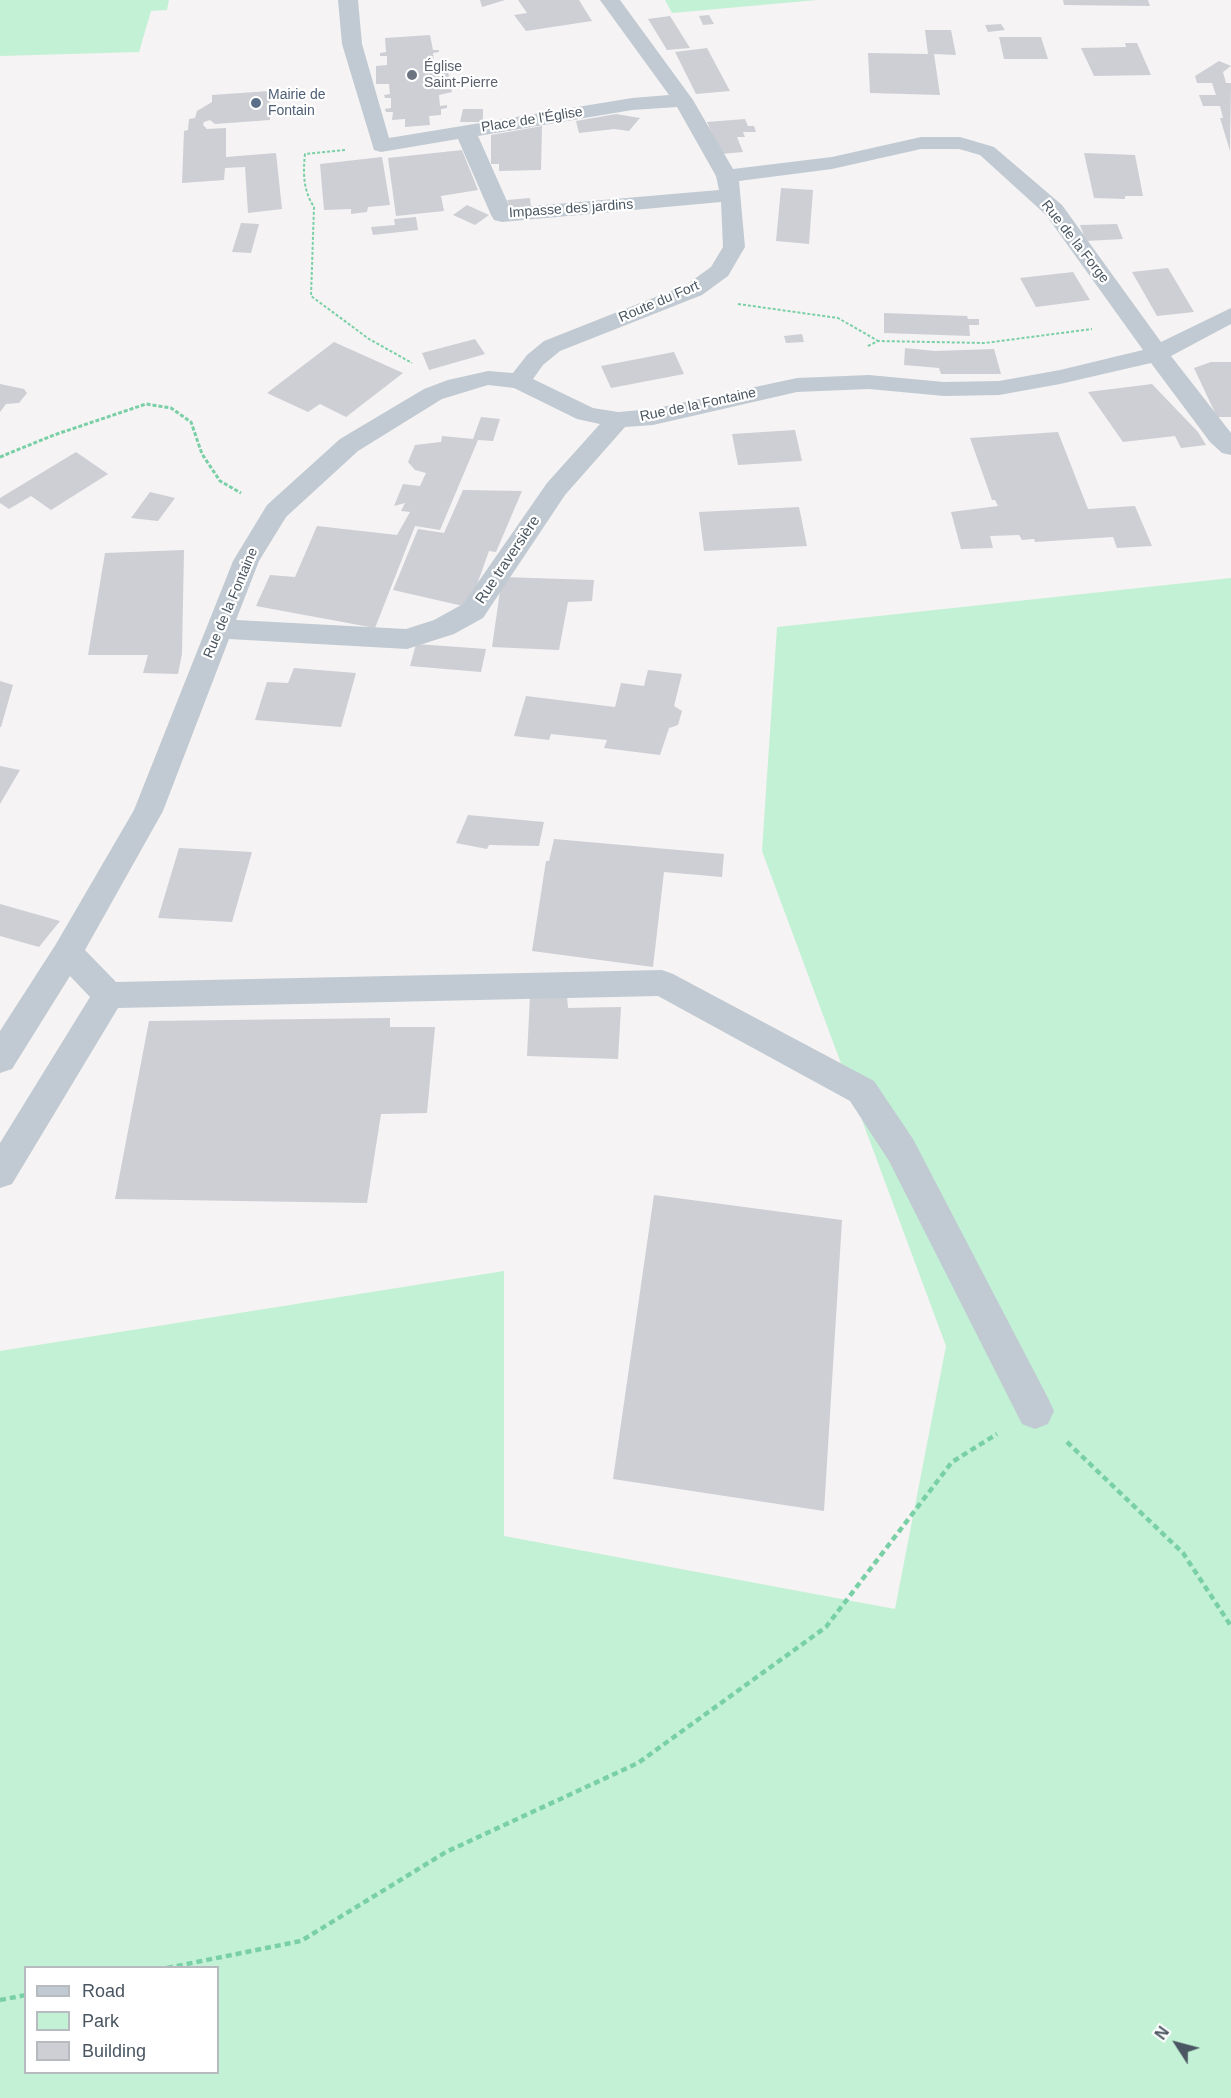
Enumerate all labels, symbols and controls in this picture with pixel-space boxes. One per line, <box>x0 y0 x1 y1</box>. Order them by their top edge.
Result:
place label: Église Saint-Pierre <box>424 59 498 92</box>
marker: Église Saint-Pierre <box>405 68 419 82</box>
place label: Mairie de Fontain <box>268 87 326 120</box>
marker: Mairie de Fontain <box>249 96 263 110</box>
street label: Place de l'Église <box>480 104 584 136</box>
street label: Impasse des jardins <box>508 196 634 222</box>
street label: Rue de la Forge <box>1037 197 1113 287</box>
street label: Route du Fort <box>616 278 702 326</box>
street label: Rue de la Fontaine <box>638 384 758 426</box>
street label: Rue traversière <box>472 512 544 608</box>
street label: Rue de la Fontaine <box>200 545 262 661</box>
legend <box>24 1966 219 2074</box>
text: Road <box>82 1981 125 2001</box>
text: Park <box>82 2011 119 2031</box>
north arrow <box>1147 2014 1207 2074</box>
text: N <box>1152 2023 1172 2043</box>
text: Building <box>82 2041 146 2061</box>

